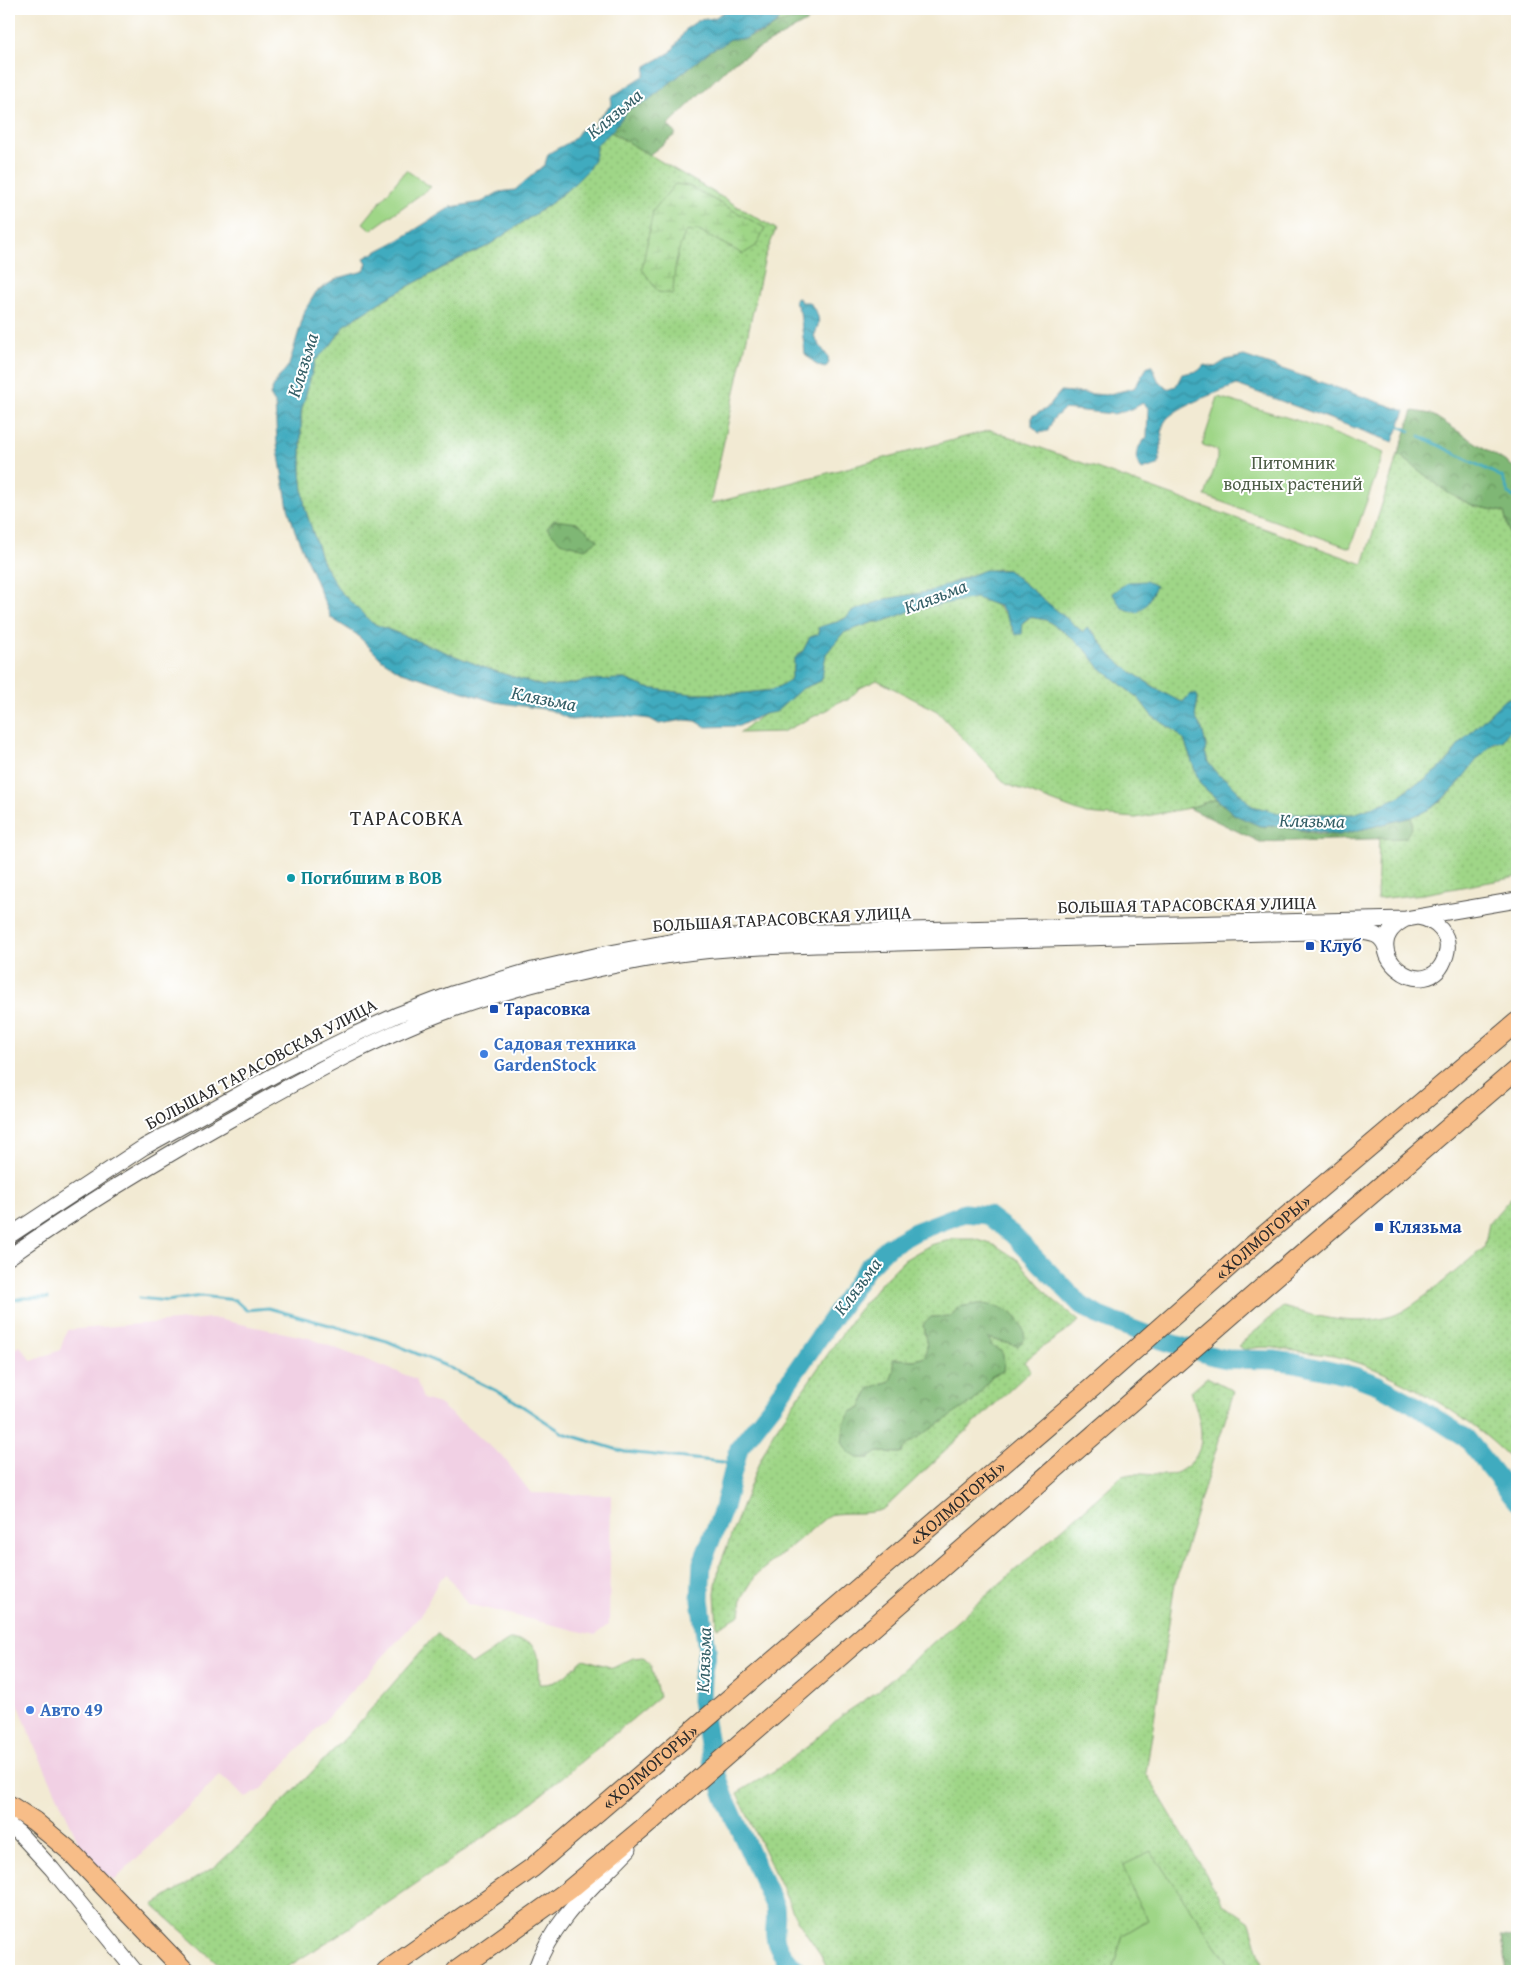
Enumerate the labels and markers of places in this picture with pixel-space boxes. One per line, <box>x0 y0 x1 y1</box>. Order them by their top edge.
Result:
place label: Погибшим в ВОВ <box>301 864 442 891</box>
marker: Погибшим в ВОВ <box>285 872 297 884</box>
place label: Клуб <box>1320 932 1362 959</box>
marker: Клуб <box>1304 940 1316 952</box>
place label: Тарасовка <box>504 995 591 1022</box>
marker: Тарасовка <box>488 1003 500 1015</box>
place label: Садовая техника GardenStock <box>494 1030 637 1078</box>
marker: Садовая техника GardenStock <box>478 1048 490 1060</box>
place label: Клязьма <box>1389 1213 1463 1240</box>
marker: Клязьма <box>1373 1221 1385 1233</box>
place label: Авто 49 <box>40 1696 103 1723</box>
marker: Авто 49 <box>24 1704 36 1716</box>

